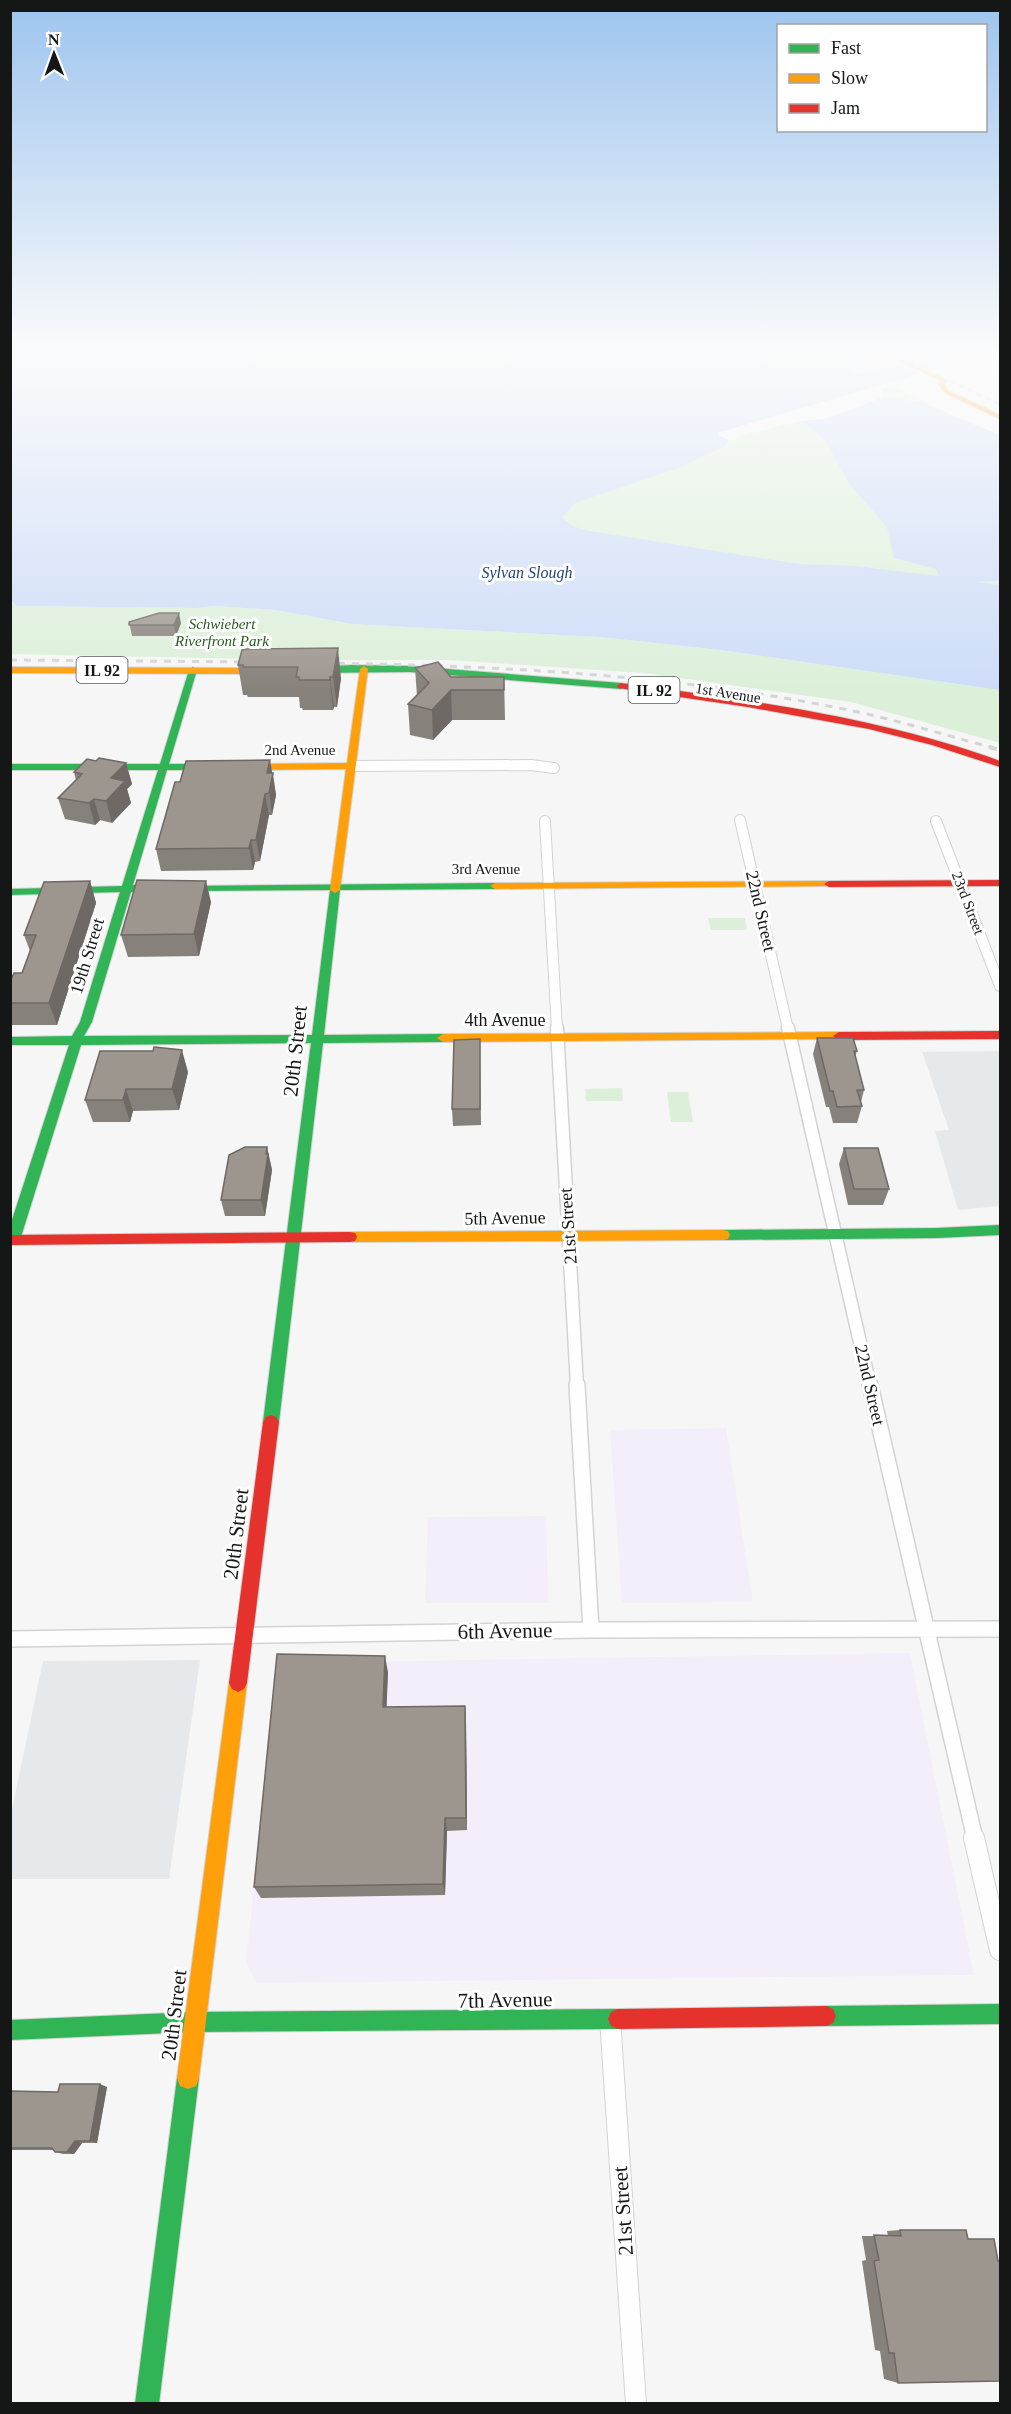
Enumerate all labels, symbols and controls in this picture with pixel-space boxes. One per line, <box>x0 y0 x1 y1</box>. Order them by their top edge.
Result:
north arrow <box>24 24 84 84</box>
legend <box>777 24 987 132</box>
text: N <box>48 31 60 48</box>
text: Fast <box>831 38 861 58</box>
text: Slow <box>831 68 868 88</box>
text: Jam <box>831 98 860 118</box>
water label: Sylvan Slough <box>481 564 573 582</box>
park label: Schwiebert Riverfront Park <box>174 616 269 649</box>
road number: IL 92 <box>76 657 128 683</box>
road number: IL 92 <box>628 677 680 703</box>
street label: 1st Avenue <box>694 680 762 706</box>
street label: 2nd Avenue <box>265 742 336 758</box>
street label: 3rd Avenue <box>452 861 521 877</box>
street label: 22nd Street <box>742 869 780 953</box>
street label: 23rd Street <box>949 869 988 938</box>
street label: 19th Street <box>66 916 108 996</box>
street label: 20th Street <box>278 1004 312 1098</box>
street label: 4th Avenue <box>464 1010 546 1030</box>
street label: 21st Street <box>555 1187 581 1265</box>
street label: 5th Avenue <box>464 1207 546 1229</box>
street label: 22nd Street <box>851 1343 889 1427</box>
street label: 20th Street <box>219 1487 254 1581</box>
street label: 6th Avenue <box>457 1618 553 1644</box>
street label: 20th Street <box>157 1968 192 2062</box>
street label: 7th Avenue <box>457 1987 553 2013</box>
street label: 21st Street <box>608 2165 638 2256</box>

